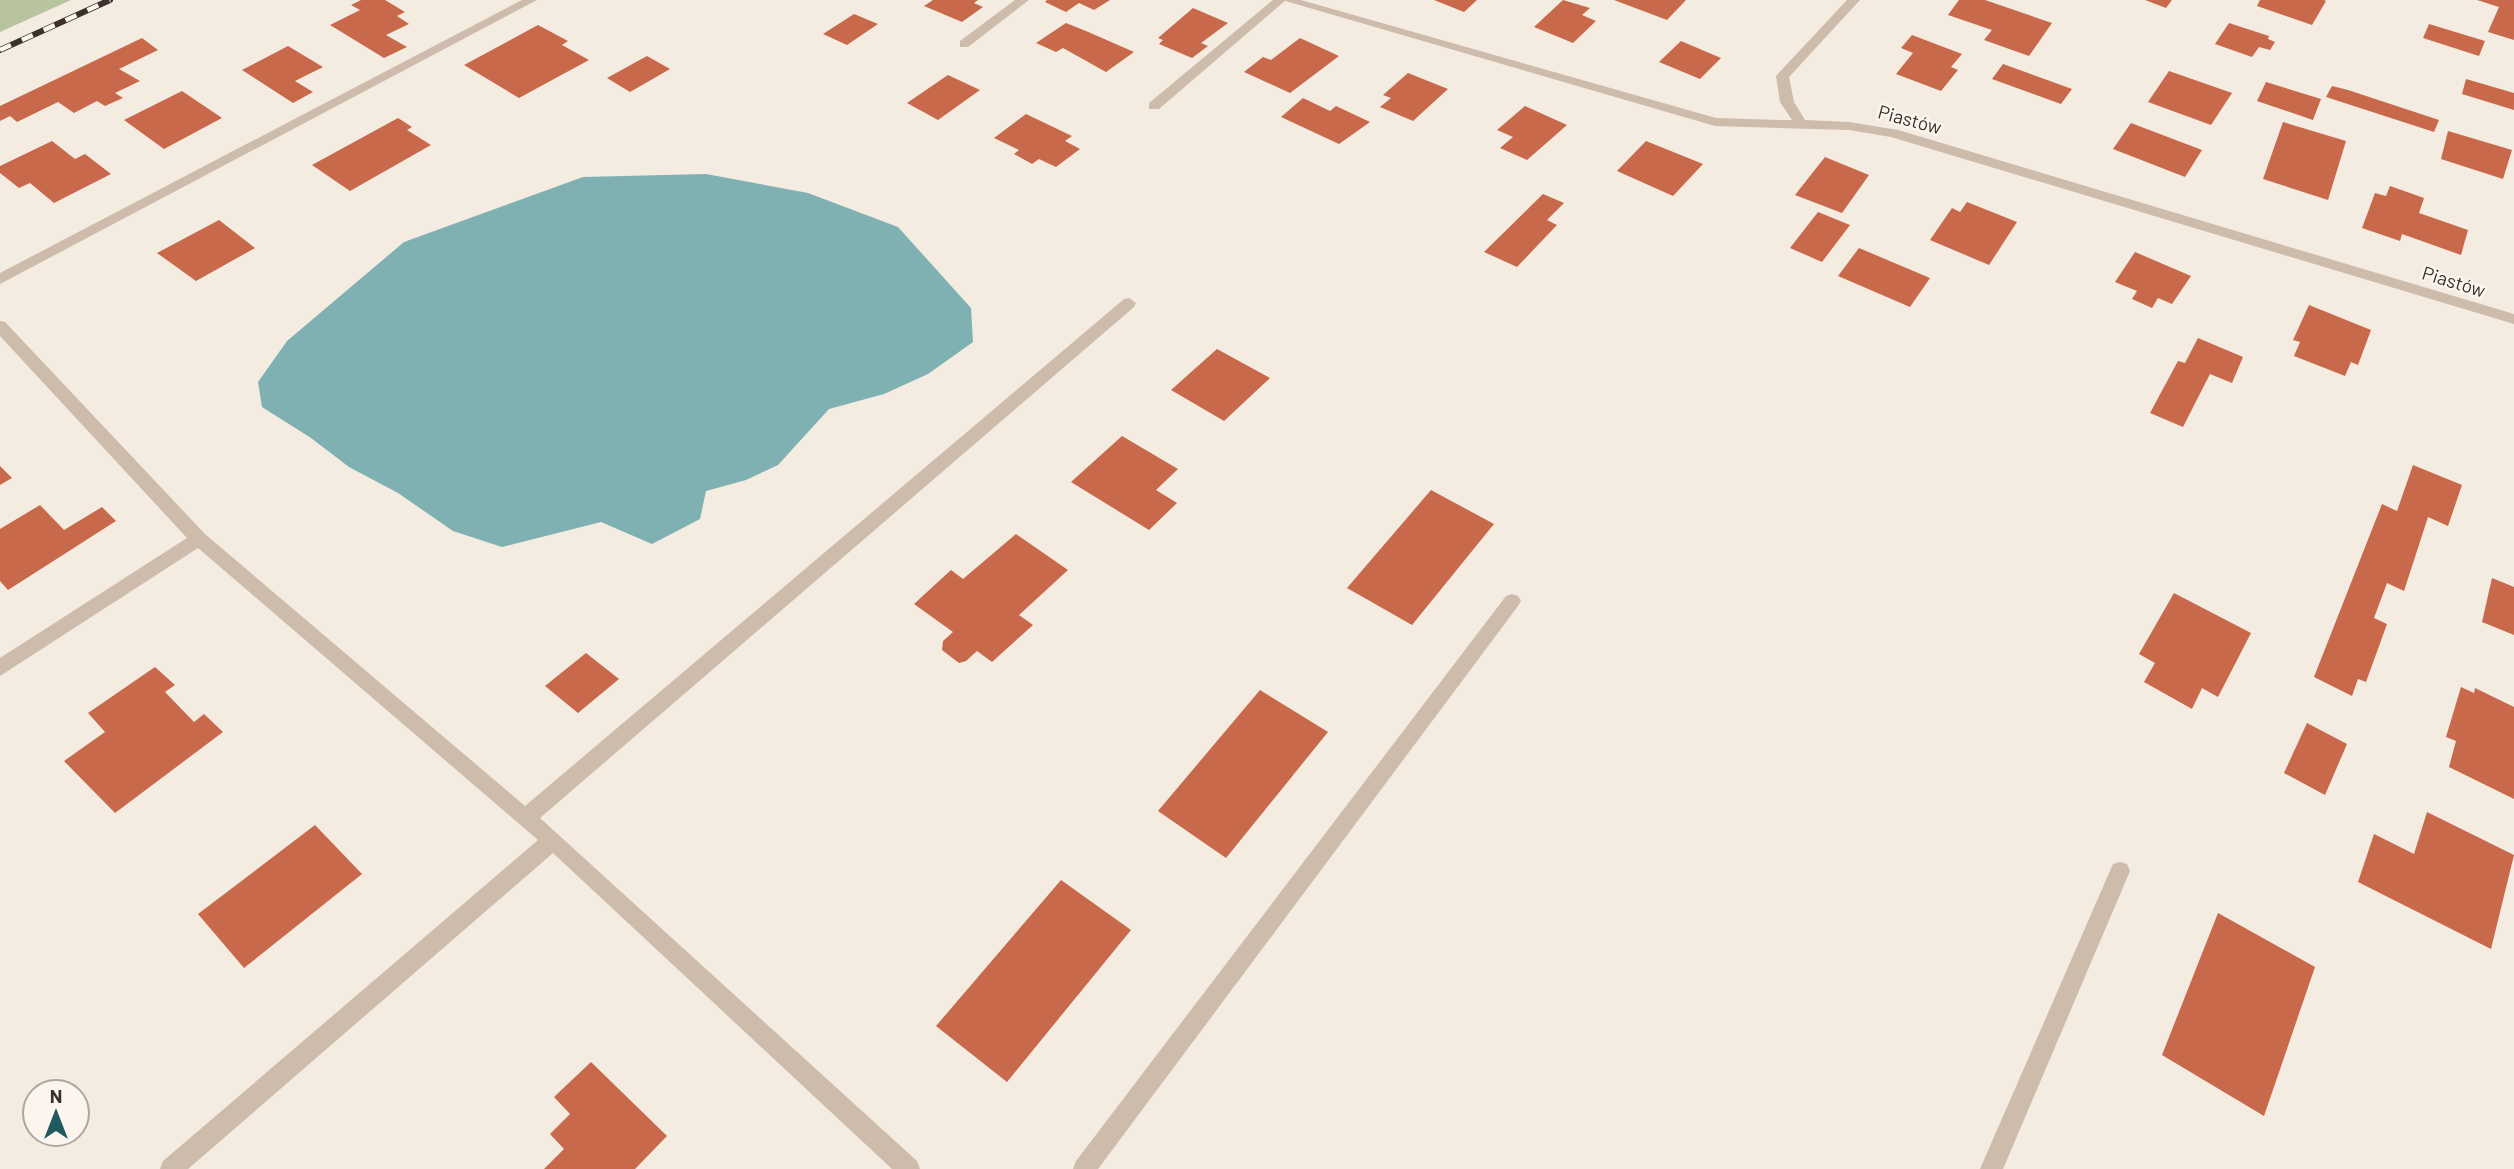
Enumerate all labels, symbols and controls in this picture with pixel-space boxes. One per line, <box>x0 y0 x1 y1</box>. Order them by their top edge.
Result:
street label: Piastów <box>1876 99 1945 139</box>
street label: Piastów <box>2420 260 2489 302</box>
north arrow <box>21 1078 91 1148</box>
text: N <box>50 1084 62 1107</box>

